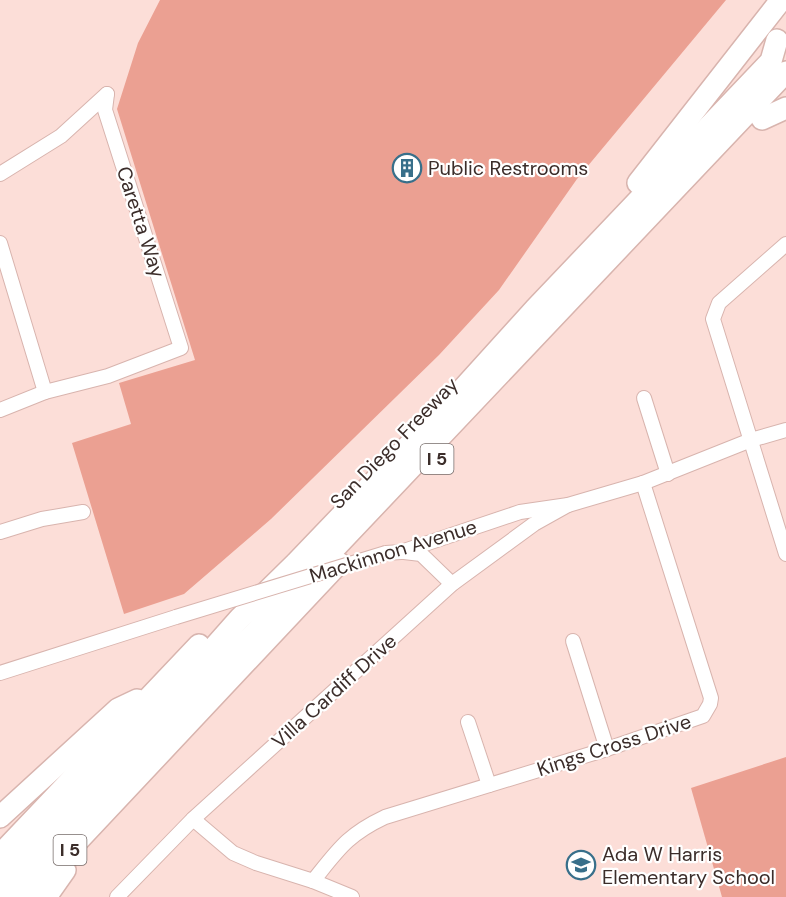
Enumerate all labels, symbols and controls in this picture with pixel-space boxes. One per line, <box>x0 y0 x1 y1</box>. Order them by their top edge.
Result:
building icon: Public Restrooms <box>391 152 423 184</box>
place label: Public Restrooms <box>428 155 588 181</box>
street label: Caretta Way <box>111 163 171 281</box>
street label: San Diego Freeway <box>324 371 464 515</box>
road number: I 5 <box>420 444 454 474</box>
street label: Mackinnon Avenue <box>306 513 480 589</box>
street label: Villa Cardiff Drive <box>266 628 402 754</box>
street label: Kings Cross Drive <box>534 708 694 782</box>
road number: I 5 <box>54 835 86 865</box>
place label: Ada W Harris Elementary School <box>602 841 775 890</box>
school or university icon: Ada W Harris Elementary School <box>565 849 597 881</box>

